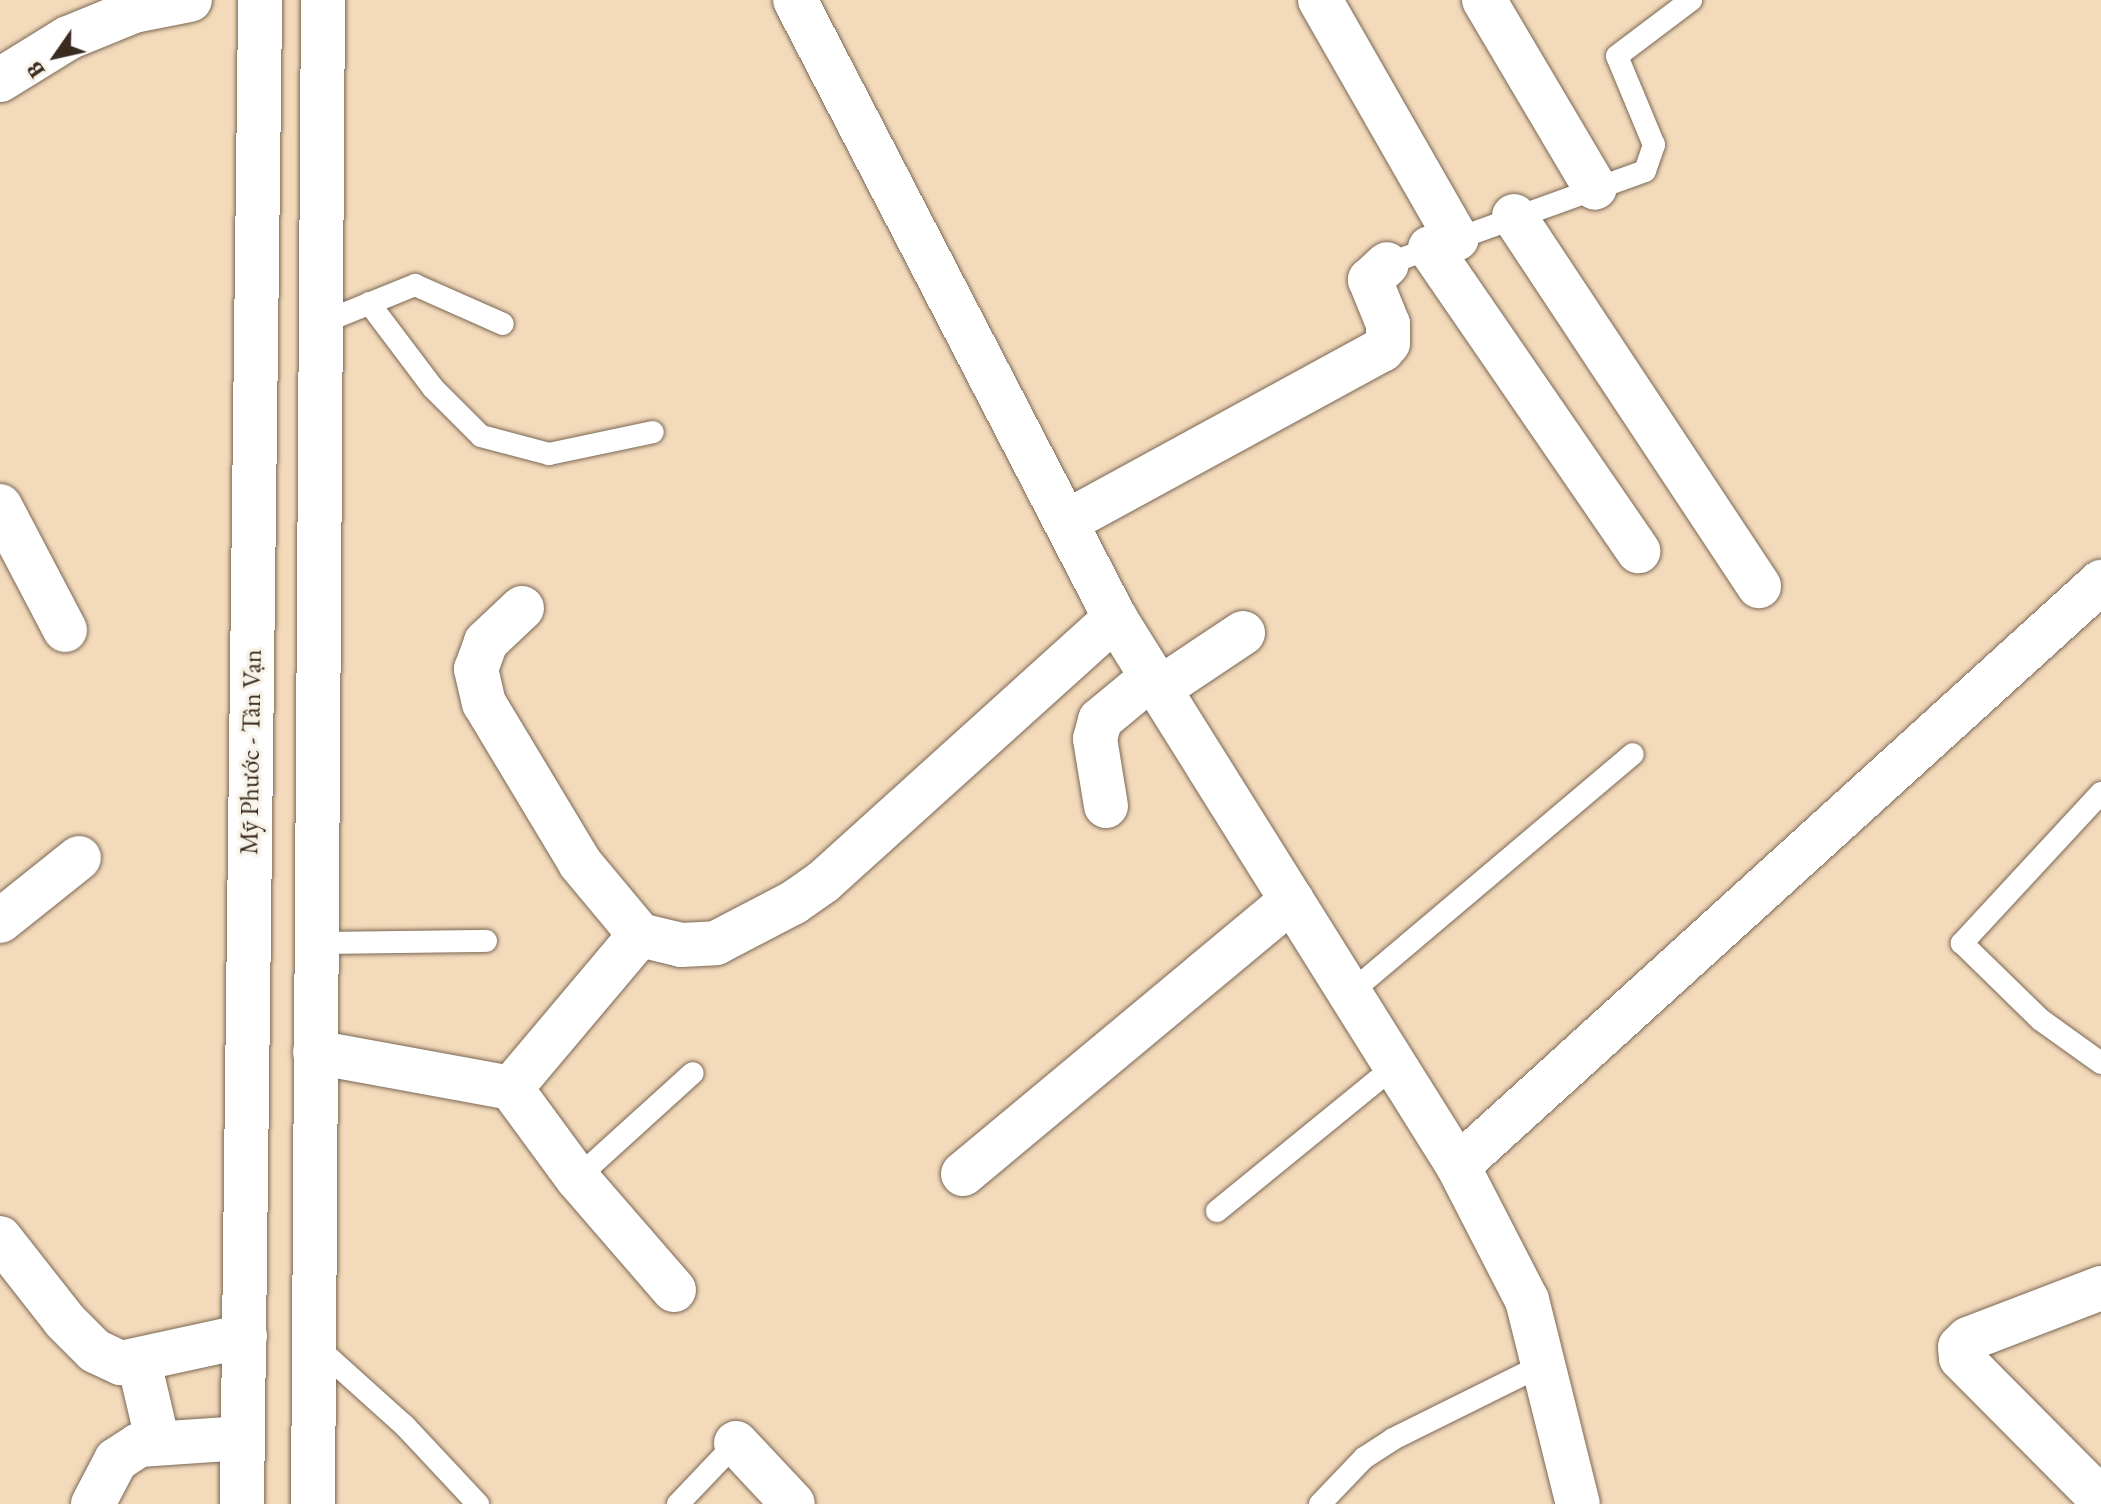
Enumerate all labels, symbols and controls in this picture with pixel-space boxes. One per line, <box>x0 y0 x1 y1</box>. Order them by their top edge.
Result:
north arrow <box>16 16 96 96</box>
text: B <box>20 56 52 84</box>
street label: Mỹ Phước - Tân Vạn <box>234 649 268 855</box>

